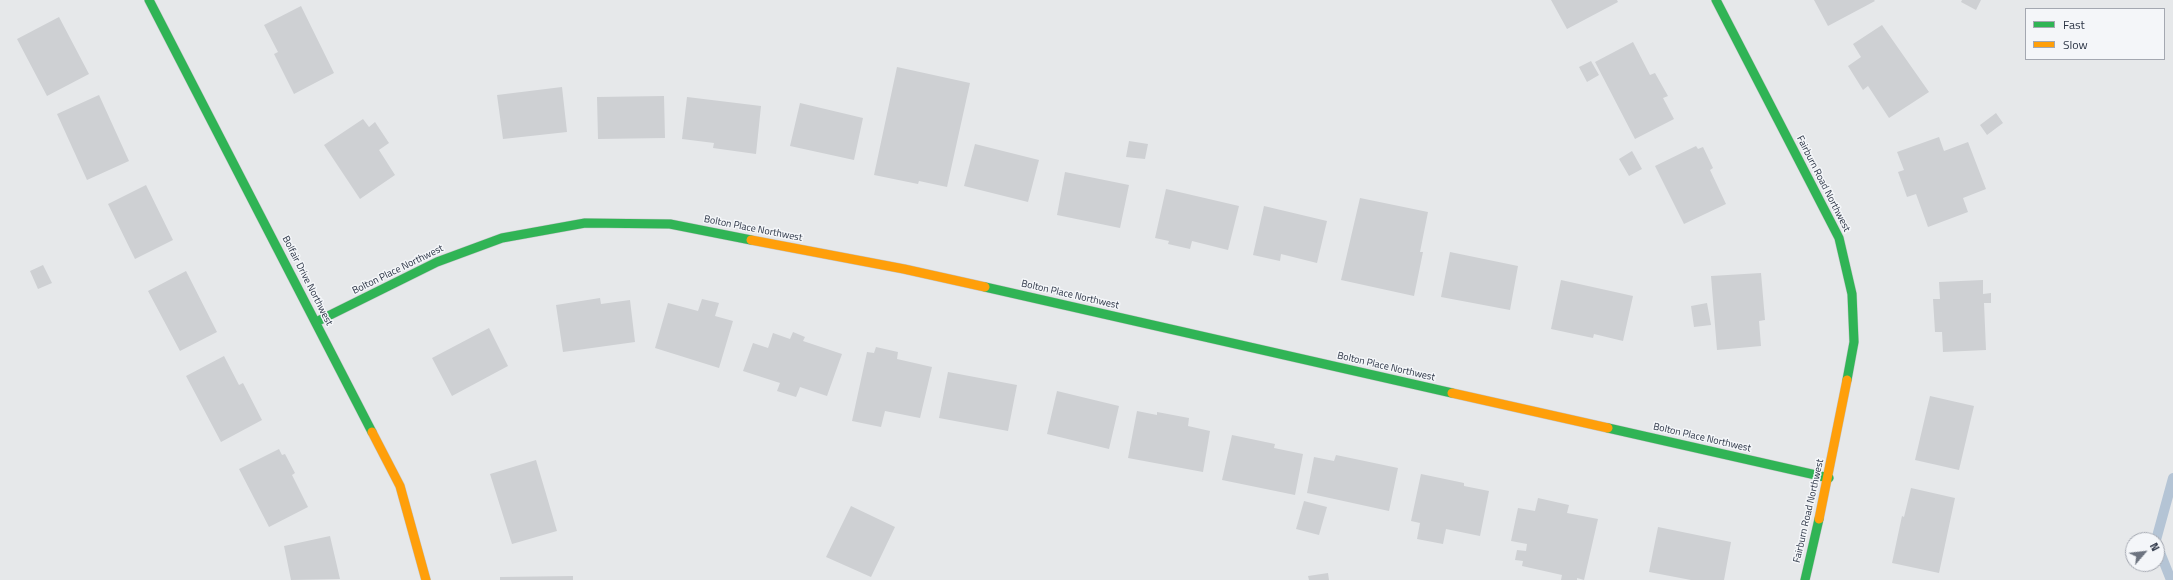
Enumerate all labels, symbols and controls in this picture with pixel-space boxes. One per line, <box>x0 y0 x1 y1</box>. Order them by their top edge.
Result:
legend <box>2025 8 2165 60</box>
text: Fast <box>2063 15 2085 34</box>
text: Slow <box>2063 35 2088 54</box>
street label: Fairburn Road Northwest <box>1794 134 1852 234</box>
street label: Bolton Place Northwest <box>703 214 803 244</box>
street label: Bolfair Drive Northwest <box>279 234 335 328</box>
street label: Bolton Place Northwest <box>350 243 446 297</box>
street label: Bolton Place Northwest <box>1020 278 1120 312</box>
street label: Bolton Place Northwest <box>1336 350 1436 384</box>
street label: Bolton Place Northwest <box>1652 421 1752 455</box>
street label: Fairburn Road Northwest <box>1791 458 1827 564</box>
north arrow <box>2125 532 2165 572</box>
text: N <box>2146 540 2164 554</box>

